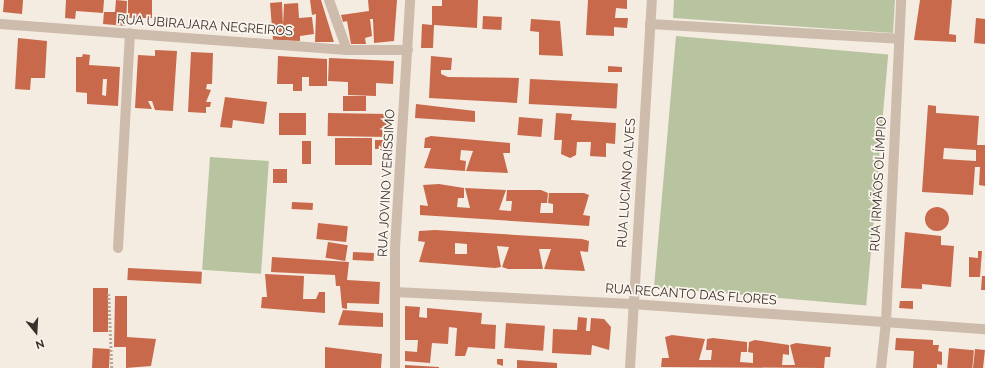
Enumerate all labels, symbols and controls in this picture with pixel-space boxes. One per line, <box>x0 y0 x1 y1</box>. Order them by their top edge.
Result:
street label: RUA UBIRAJARA NEGREIROS <box>116 12 294 40</box>
street label: RUA JOVINO VERÍSSIMO <box>375 108 399 258</box>
street label: RUA IRMÃOS OLÍMPIO <box>868 116 890 252</box>
street label: RUA LUCIANO ALVES <box>615 117 639 249</box>
street label: RUA RECANTO DAS FLORES <box>605 281 777 309</box>
north arrow <box>16 312 56 352</box>
text: N <box>34 336 46 351</box>

